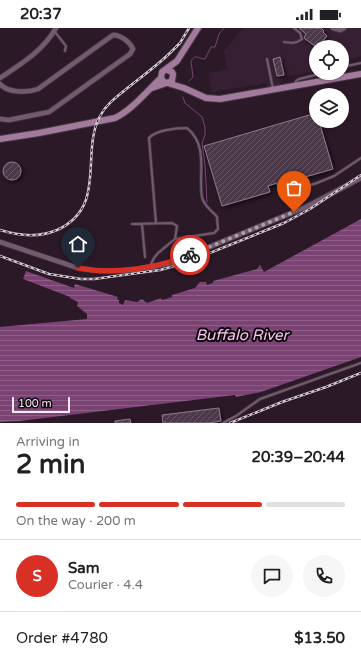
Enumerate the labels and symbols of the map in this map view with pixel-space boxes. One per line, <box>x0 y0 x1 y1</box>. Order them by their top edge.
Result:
pin <box>277 171 311 212</box>
pin <box>61 227 95 268</box>
courier <box>170 235 210 275</box>
water label: Buffalo River <box>196 326 290 344</box>
scale bar <box>12 395 70 414</box>

